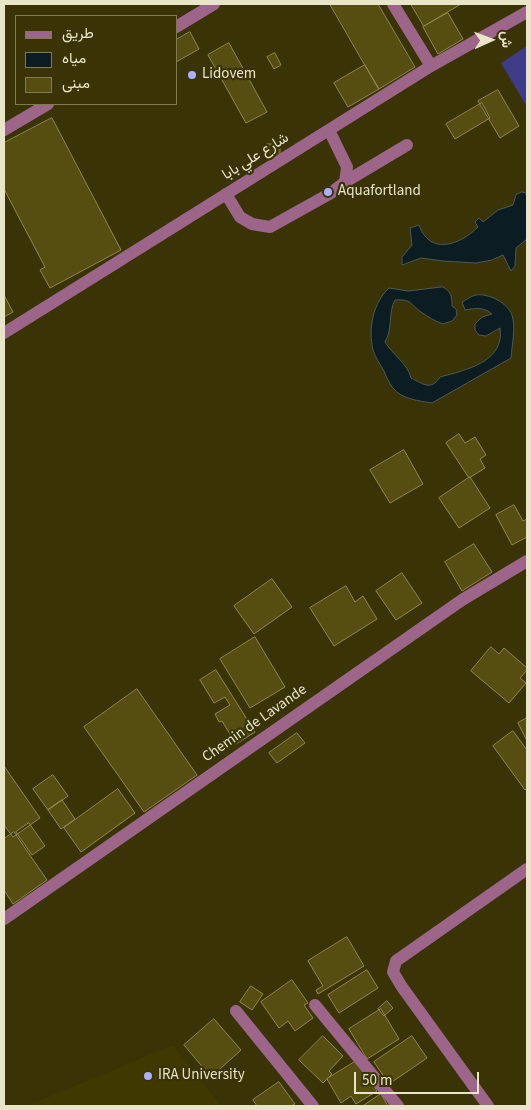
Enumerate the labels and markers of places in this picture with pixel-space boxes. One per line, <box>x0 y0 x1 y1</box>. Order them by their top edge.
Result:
place label: Lidovem <box>202 66 256 84</box>
marker: Lidovem <box>186 69 198 81</box>
place label: Aquafortland <box>338 183 421 201</box>
marker: Aquafortland <box>322 186 334 198</box>
place label: IRA University <box>158 1067 245 1085</box>
marker: IRA University <box>142 1070 154 1082</box>

